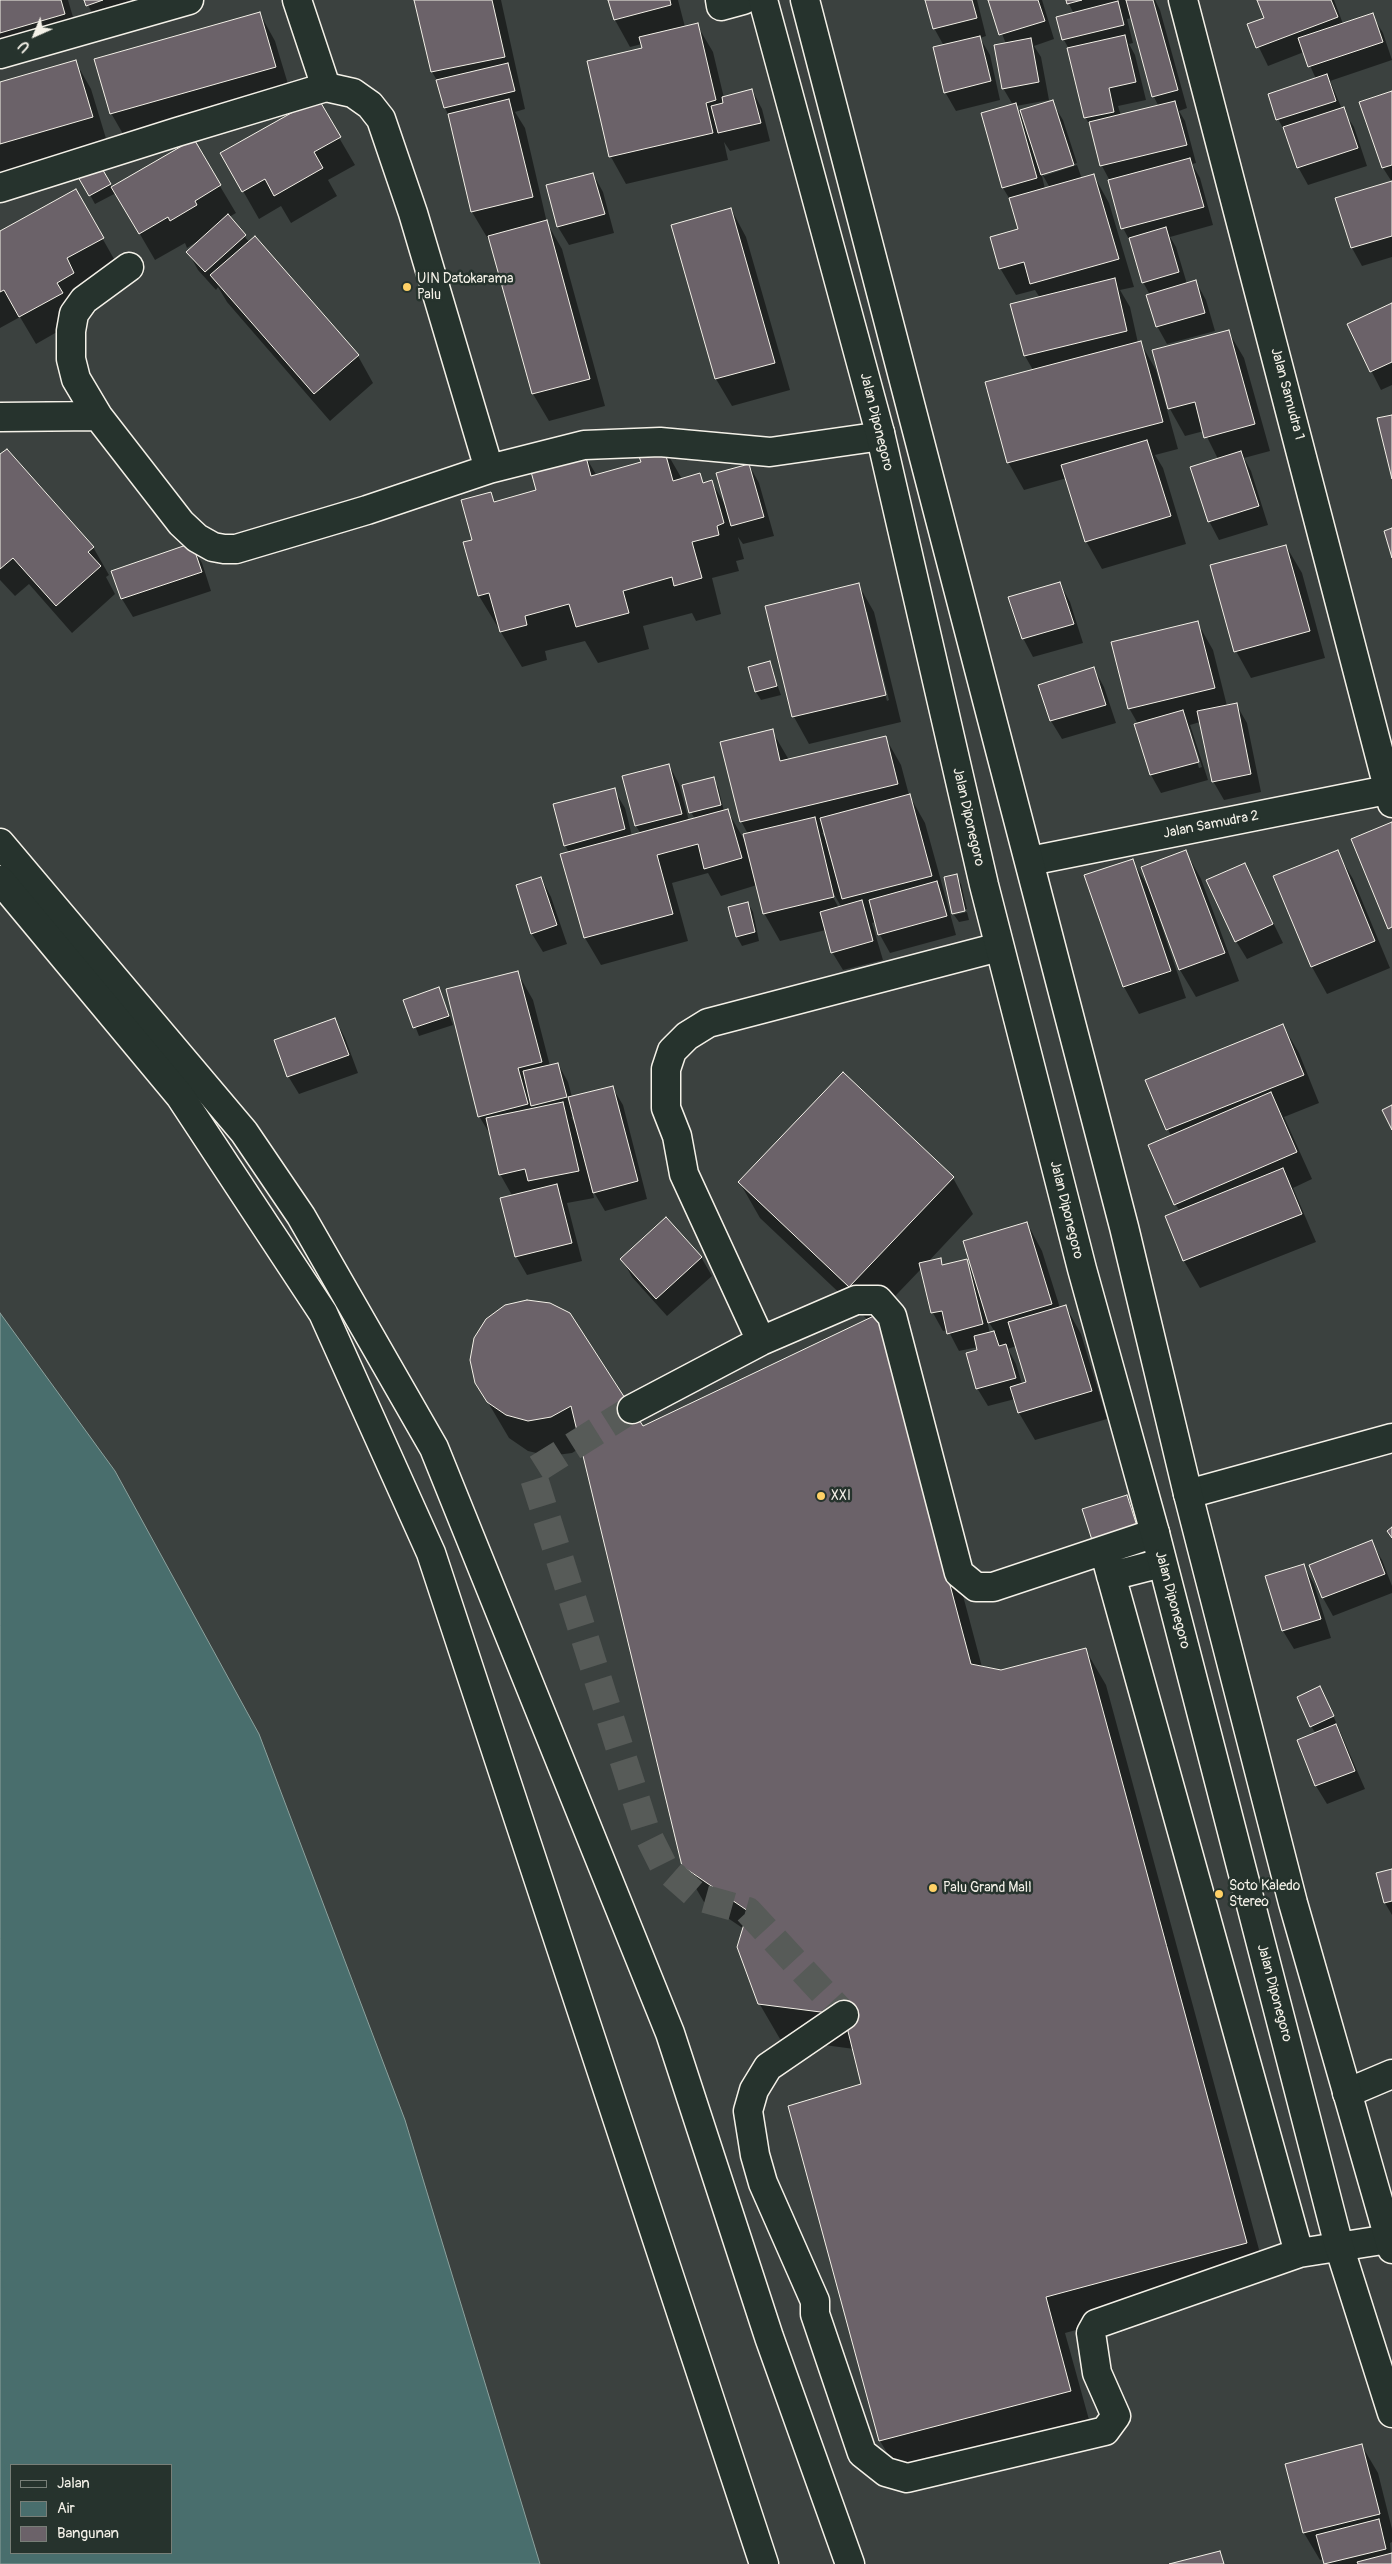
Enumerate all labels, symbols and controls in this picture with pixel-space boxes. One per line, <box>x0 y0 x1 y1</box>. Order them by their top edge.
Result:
north arrow <box>10 10 60 60</box>
text: U <box>15 37 33 55</box>
place label: UIN Datokarama Palu <box>417 271 514 304</box>
marker: UIN Datokarama Palu <box>401 281 413 293</box>
street label: Jalan Samudra 1 <box>1267 346 1307 442</box>
street label: Jalan Diponegoro <box>856 371 896 473</box>
street label: Jalan Diponegoro <box>949 766 987 868</box>
street label: Jalan Samudra 2 <box>1162 808 1260 842</box>
street label: Jalan Diponegoro <box>1046 1159 1086 1261</box>
place label: XXI <box>831 1488 851 1504</box>
marker: XXI <box>815 1490 827 1502</box>
street label: Jalan Diponegoro <box>1151 1549 1193 1651</box>
place label: Soto Kaledo Stereo <box>1229 1878 1300 1910</box>
place label: Palu Grand Mall <box>943 1880 1032 1896</box>
marker: Palu Grand Mall <box>927 1882 939 1894</box>
marker: Soto Kaledo Stereo <box>1213 1888 1225 1900</box>
street label: Jalan Diponegoro <box>1253 1942 1295 2044</box>
legend <box>10 2464 172 2554</box>
text: Jalan <box>57 2474 90 2493</box>
text: Air <box>57 2499 75 2518</box>
text: Bangunan <box>57 2524 119 2543</box>

